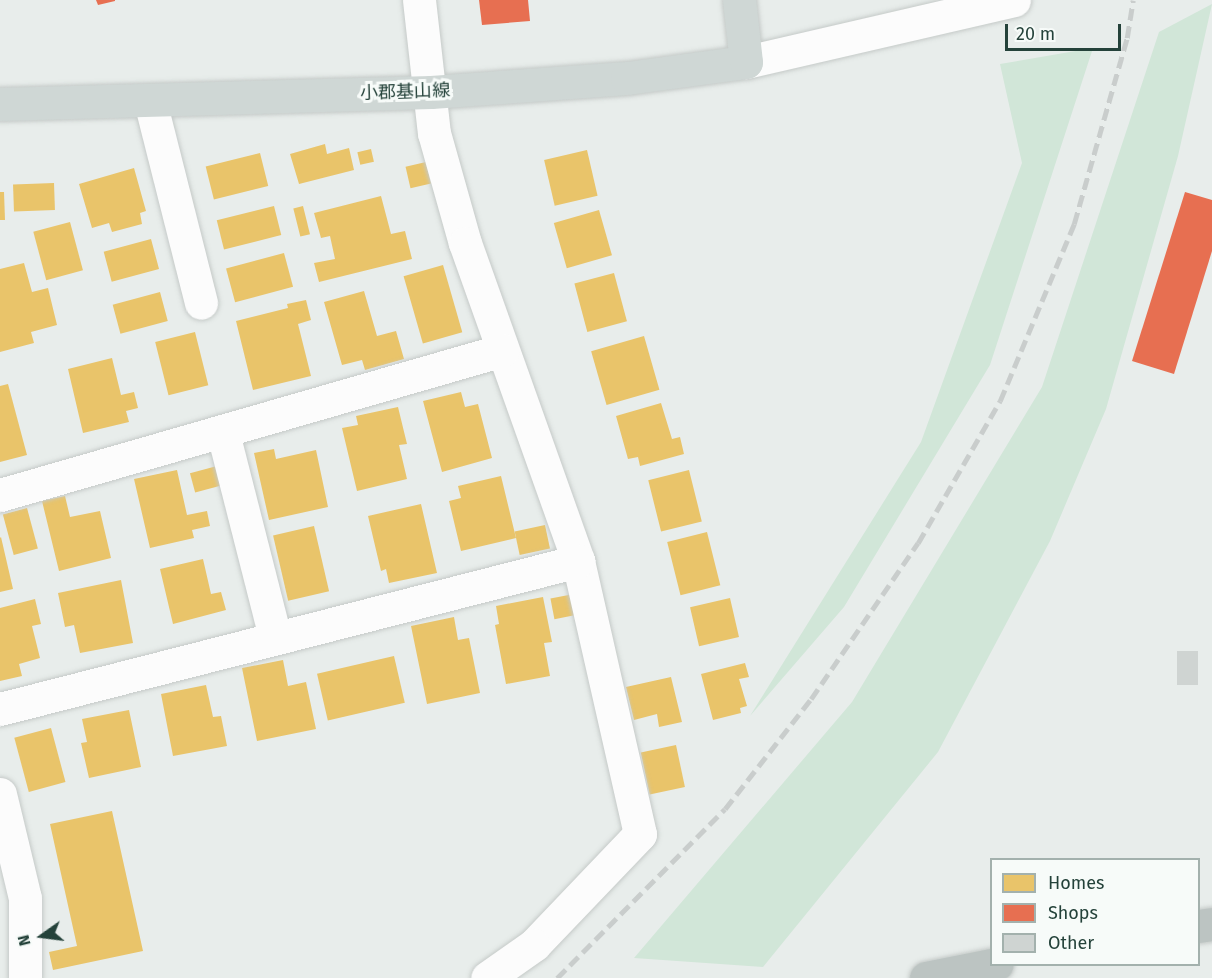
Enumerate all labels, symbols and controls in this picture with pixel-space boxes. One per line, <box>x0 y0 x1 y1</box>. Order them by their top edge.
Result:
scale bar <box>1008 12 1124 50</box>
text: 20 m <box>1016 23 1055 45</box>
street label: 小郡基山線 <box>360 80 450 104</box>
legend <box>990 858 1200 966</box>
text: Homes <box>1048 872 1104 894</box>
text: Shops <box>1048 902 1098 924</box>
north arrow <box>12 906 72 966</box>
text: Other <box>1048 932 1094 954</box>
text: N <box>14 933 35 948</box>

